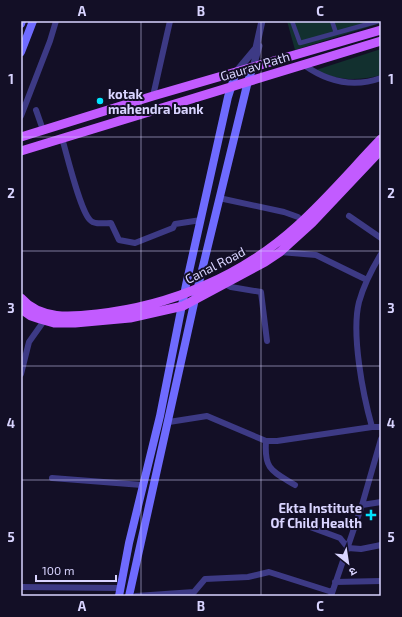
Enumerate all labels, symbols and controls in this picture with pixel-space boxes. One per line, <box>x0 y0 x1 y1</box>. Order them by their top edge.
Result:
text: A <box>78 3 87 19</box>
text: B <box>197 3 205 19</box>
text: C <box>316 3 324 19</box>
street label: Gaurav Path <box>218 48 292 84</box>
text: 1 <box>8 71 14 87</box>
text: 1 <box>388 71 394 87</box>
place label: kotak mahendra bank <box>108 86 204 117</box>
marker: kotak mahendra bank <box>95 96 105 106</box>
text: 2 <box>7 185 15 201</box>
text: 2 <box>387 185 395 201</box>
street label: Canal Road <box>182 243 248 287</box>
text: 3 <box>7 300 15 316</box>
text: 3 <box>387 300 395 316</box>
text: 4 <box>7 415 15 431</box>
text: 4 <box>387 415 395 431</box>
place label: Ekta Institute Of Child Health <box>270 500 362 531</box>
marker: Ekta Institute Of Child Health <box>365 509 377 521</box>
text: 5 <box>7 529 15 545</box>
text: 5 <box>387 529 395 545</box>
north arrow <box>328 543 368 583</box>
scale bar <box>36 557 116 583</box>
text: 100 m <box>42 563 74 577</box>
text: उ <box>347 565 359 580</box>
text: A <box>78 598 87 614</box>
text: B <box>197 598 205 614</box>
text: C <box>316 598 324 614</box>

